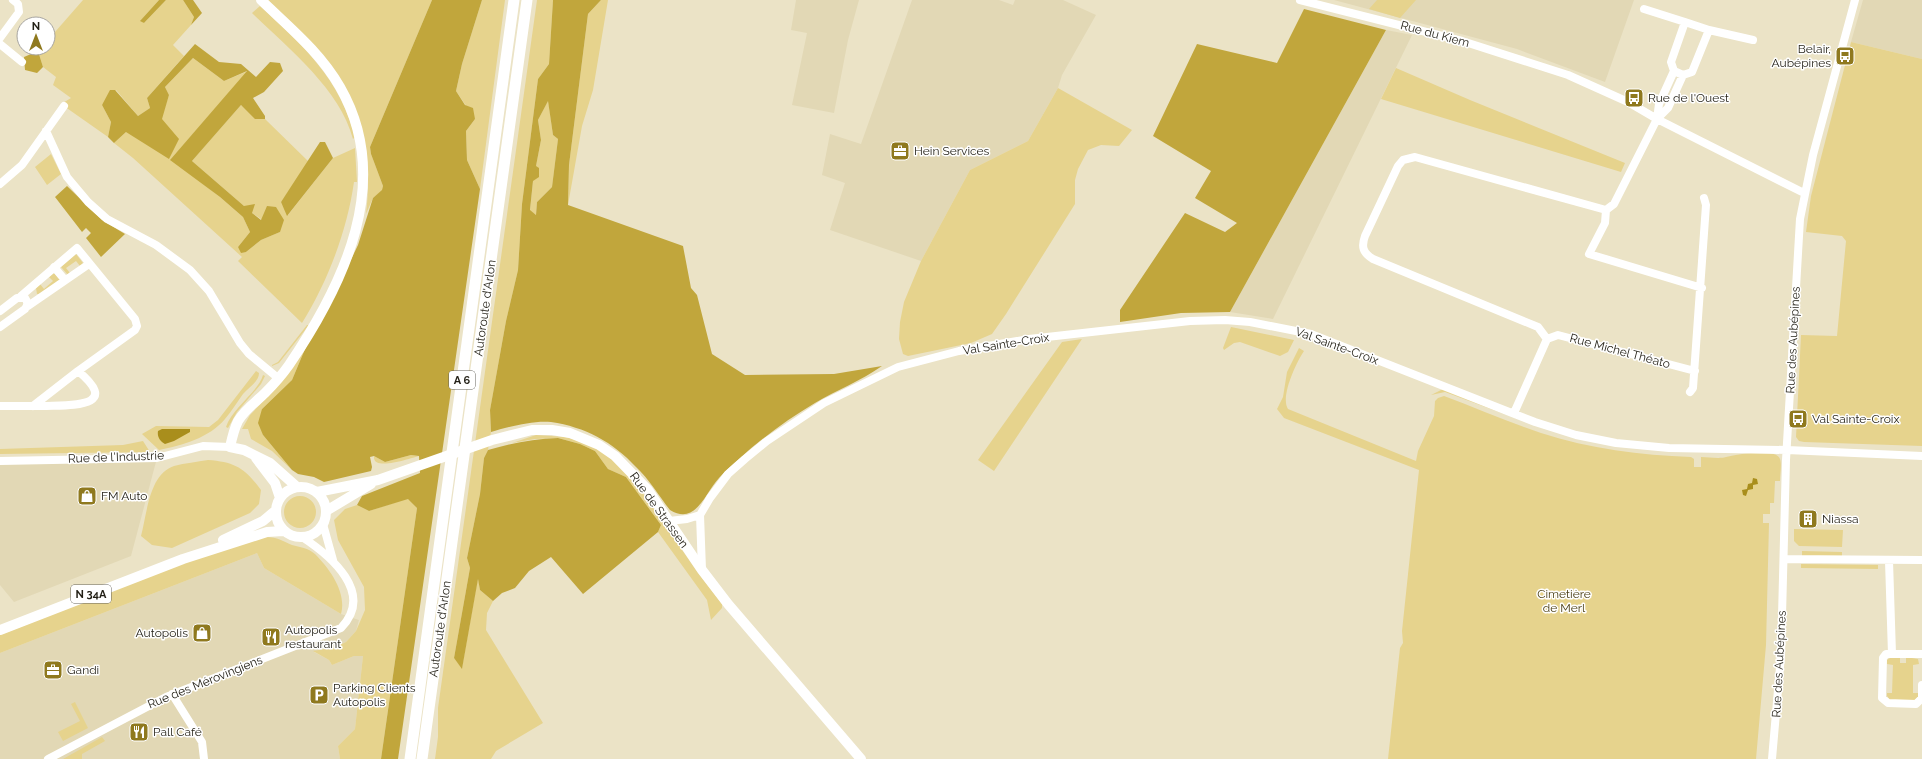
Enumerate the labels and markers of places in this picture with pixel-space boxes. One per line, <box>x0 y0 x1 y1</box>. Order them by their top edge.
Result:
place label: Belair, Aubépines <box>1772 42 1831 70</box>
bus stop icon: Belair, Aubépines <box>1834 45 1856 67</box>
bus stop icon: Rue de l'Ouest <box>1623 87 1645 109</box>
place label: Rue de l'Ouest <box>1648 91 1729 105</box>
office icon: Hein Services <box>889 140 911 162</box>
place label: Hein Services <box>914 144 990 158</box>
bus stop icon: Val Sainte-Croix <box>1787 408 1809 430</box>
place label: Val Sainte-Croix <box>1812 412 1899 426</box>
shop icon: FM Auto <box>76 485 98 507</box>
place label: FM Auto <box>101 489 147 503</box>
building icon: Niassa <box>1797 508 1819 530</box>
place label: Niassa <box>1822 512 1859 526</box>
shop icon: Autopolis <box>191 622 213 644</box>
place label: Autopolis restaurant <box>285 623 341 651</box>
place label: Autopolis <box>136 626 188 640</box>
restaurant icon: Autopolis restaurant <box>260 626 282 648</box>
office icon: Gandi <box>42 659 64 681</box>
place label: Gandi <box>67 663 99 677</box>
place label: Parking Clients Autopolis <box>333 681 416 709</box>
parking icon: Parking Clients Autopolis <box>308 684 330 706</box>
restaurant icon: Pall Café <box>128 721 150 743</box>
place label: Pall Café <box>153 725 202 739</box>

